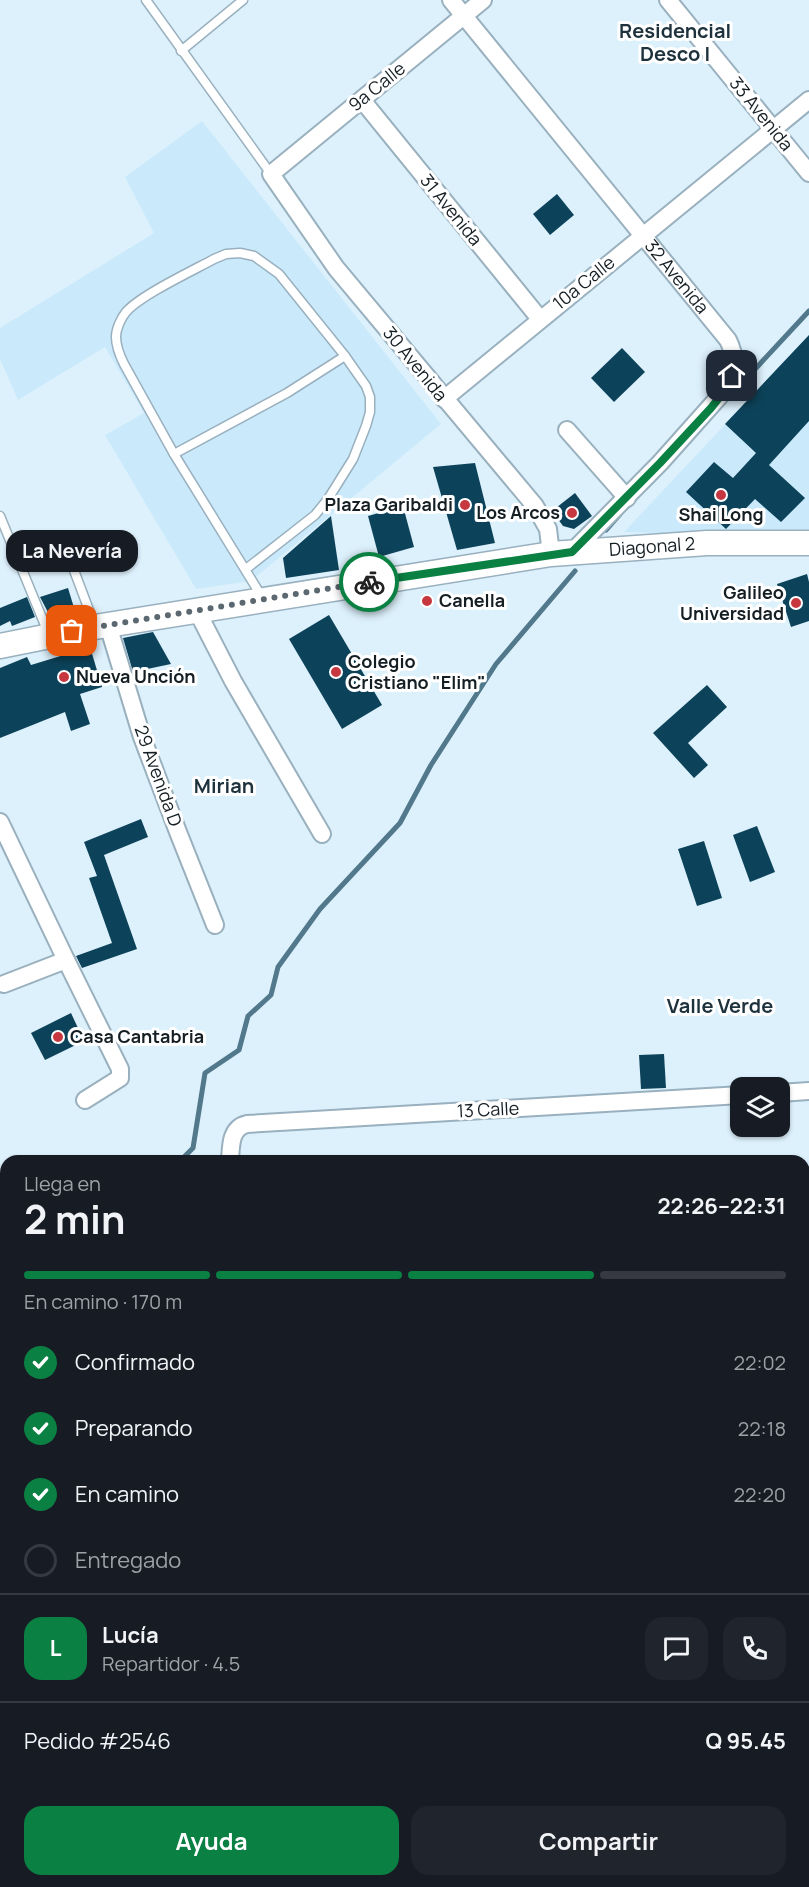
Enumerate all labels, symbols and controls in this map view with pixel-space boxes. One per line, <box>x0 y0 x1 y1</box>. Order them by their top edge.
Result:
district label: Residencial Desco I <box>619 17 731 67</box>
street label: 9a Calle <box>343 56 410 116</box>
street label: 33 Avenida <box>725 71 799 155</box>
street label: 31 Avenida <box>415 168 488 250</box>
street label: 32 Avenida <box>640 234 715 318</box>
street label: 10a Calle <box>547 250 619 315</box>
street label: 30 Avenida <box>378 321 453 406</box>
pin <box>706 350 757 401</box>
icon: home <box>715 359 748 392</box>
marker: Shai Long <box>714 488 728 502</box>
place label: Plaza Garibaldi <box>325 492 453 516</box>
marker: Plaza Garibaldi <box>458 498 472 512</box>
place label: Los Arcos <box>476 500 560 524</box>
place label: Shai Long <box>678 502 764 526</box>
marker: Los Arcos <box>565 506 579 520</box>
callout: La Nevería <box>6 529 138 571</box>
street label: Diagonal 2 <box>608 531 696 561</box>
text: La Nevería <box>22 537 122 564</box>
courier <box>339 552 399 612</box>
icon: bike <box>353 566 386 599</box>
place label: Galileo Universidad <box>680 580 784 625</box>
place label: Canella <box>439 588 505 612</box>
marker: Canella <box>420 594 434 608</box>
marker: Galileo Universidad <box>789 596 803 610</box>
pin <box>46 605 97 656</box>
icon: bag <box>55 614 88 647</box>
place label: Colegio Cristiano "Elim" <box>348 649 486 694</box>
place label: Nueva Unción <box>76 664 196 688</box>
marker: Colegio Cristiano "Elim" <box>329 665 343 679</box>
marker: Nueva Unción <box>57 670 71 684</box>
street label: 29 Avenida D <box>130 722 188 830</box>
district label: Mirian <box>194 772 254 799</box>
district label: Valle Verde <box>667 992 773 1019</box>
place label: Casa Cantabria <box>70 1024 204 1048</box>
marker: Casa Cantabria <box>51 1030 65 1044</box>
map controls <box>730 1077 790 1137</box>
button: layers <box>730 1077 790 1137</box>
street label: 13 Calle <box>456 1095 520 1123</box>
text: Llega en <box>24 1170 101 1197</box>
text: 22:26–22:31 <box>657 1191 786 1221</box>
text: 2 min <box>24 1192 125 1246</box>
text: En camino · 170 m <box>24 1288 182 1315</box>
icon: check <box>24 1346 57 1379</box>
text: Confirmado <box>75 1347 195 1377</box>
text: 22:02 <box>734 1349 786 1376</box>
icon: check <box>24 1412 57 1445</box>
text: Preparando <box>75 1413 193 1443</box>
text: 22:18 <box>738 1415 786 1442</box>
icon: check <box>24 1478 57 1511</box>
text: En camino <box>75 1479 179 1509</box>
text: 22:20 <box>734 1481 786 1508</box>
text: Entregado <box>75 1545 181 1575</box>
button: chat <box>645 1617 708 1680</box>
button: phone <box>723 1617 786 1680</box>
text: Lucía <box>102 1620 159 1650</box>
text: L <box>50 1633 61 1663</box>
text: Repartidor · 4.5 <box>102 1650 240 1677</box>
text: Pedido #2546 <box>24 1726 171 1756</box>
text: Q 95.45 <box>706 1726 786 1756</box>
button: Ayuda <box>24 1806 399 1875</box>
button: Compartir <box>411 1806 786 1875</box>

